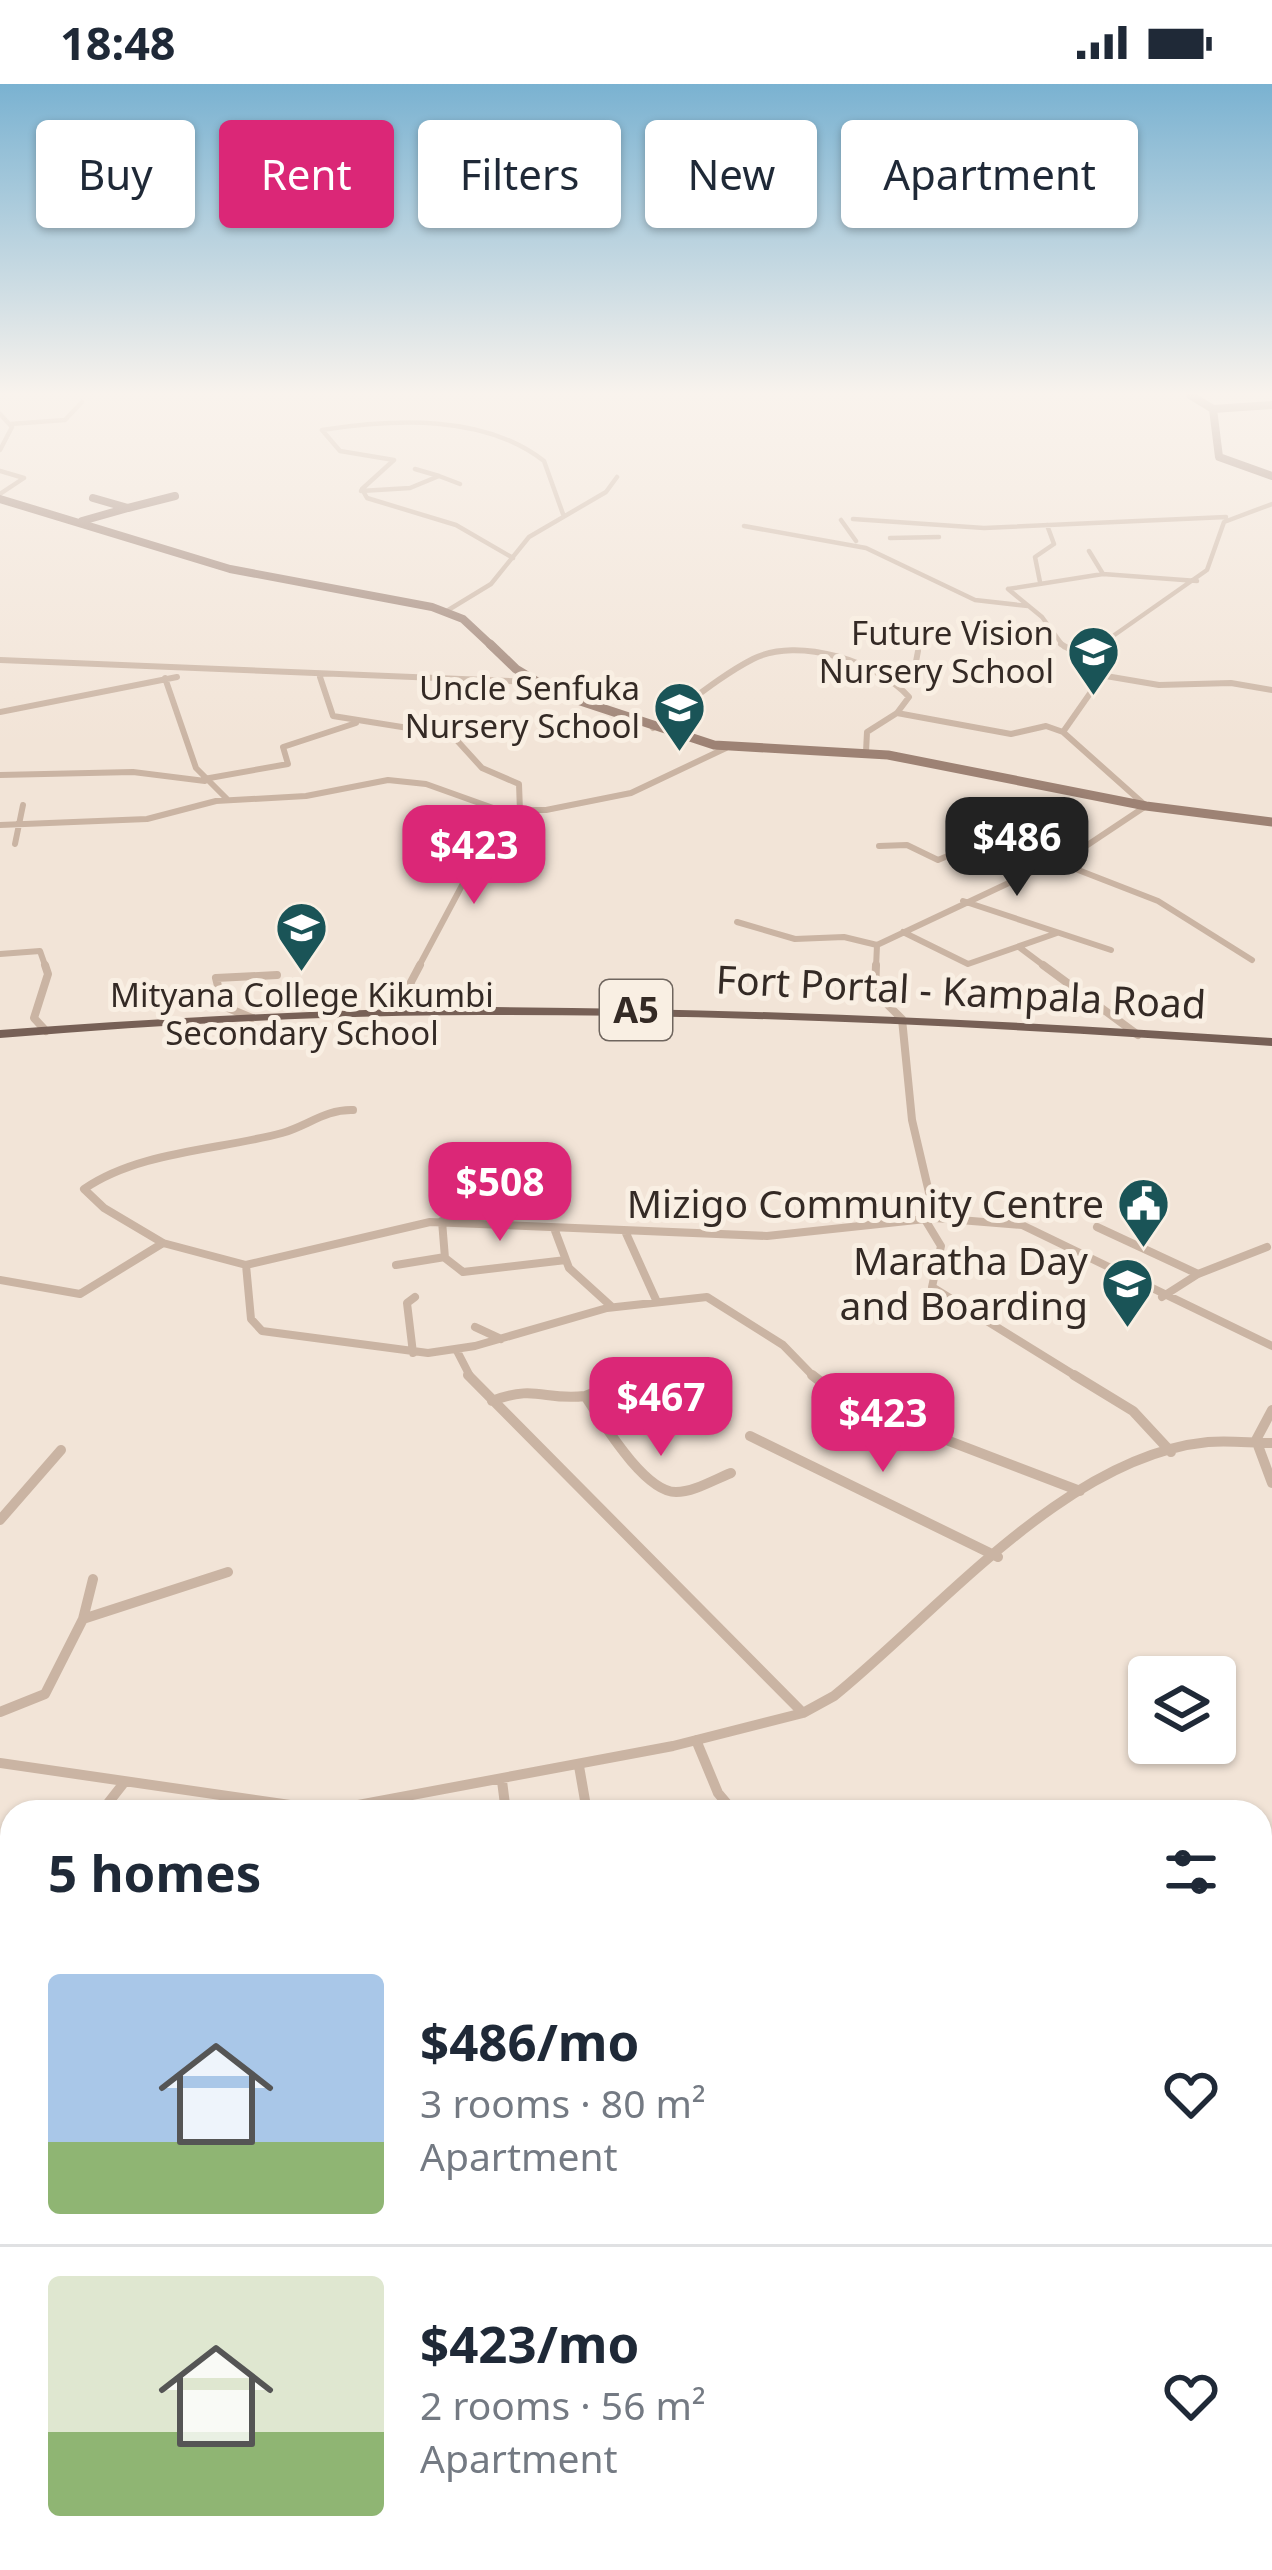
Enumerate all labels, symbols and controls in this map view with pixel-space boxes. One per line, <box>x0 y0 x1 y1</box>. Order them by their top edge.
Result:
text: 18:48 <box>60 12 176 73</box>
chip: Buy <box>36 120 195 228</box>
chip: Rent <box>219 120 394 228</box>
chip: Filters <box>418 120 621 228</box>
chip: New <box>645 120 817 228</box>
chip: Apartment <box>841 120 1138 228</box>
place label: Future Vision Nursery School <box>819 610 1054 693</box>
school or university icon: Future Vision Nursery School <box>1065 624 1121 698</box>
place label: Uncle Senfuka Nursery School <box>405 665 640 748</box>
school or university icon: Uncle Senfuka Nursery School <box>651 679 707 753</box>
pin: $486 <box>946 797 1088 899</box>
pin: $423 <box>403 805 545 907</box>
text: $486 <box>972 809 1062 862</box>
text: $423 <box>429 817 519 870</box>
school or university icon: Mityana College Kikumbi Secondary School <box>274 900 330 974</box>
street label: Fort Portal - Kampala Road <box>715 951 1207 1030</box>
place label: Mityana College Kikumbi Secondary School <box>110 972 494 1055</box>
road number: A5 <box>600 980 672 1040</box>
pin: $508 <box>429 1142 571 1244</box>
text: $508 <box>455 1154 545 1207</box>
place label: Mizigo Community Centre <box>627 1176 1104 1229</box>
public building icon: Mizigo Community Centre <box>1115 1176 1171 1250</box>
place label: Maratha Day and Boarding <box>840 1233 1088 1331</box>
school or university icon: Maratha Day and Boarding <box>1099 1255 1155 1329</box>
pin: $467 <box>590 1357 732 1459</box>
text: $467 <box>616 1369 706 1422</box>
pin: $423 <box>812 1373 954 1475</box>
text: $423 <box>838 1385 928 1438</box>
map controls <box>1128 1656 1236 1764</box>
button: layers <box>1128 1656 1236 1764</box>
text: 5 homes <box>48 1837 261 1907</box>
icon: filters <box>1158 1839 1224 1905</box>
text: $486/mo <box>420 2006 639 2076</box>
icon: home <box>144 2022 288 2166</box>
icon: heart <box>1158 2061 1224 2127</box>
text: 3 rooms · 80 m² <box>420 2076 706 2129</box>
text: Apartment <box>420 2129 618 2182</box>
text: $423/mo <box>420 2308 639 2378</box>
icon: home <box>144 2324 288 2468</box>
icon: heart <box>1158 2363 1224 2429</box>
text: 2 rooms · 56 m² <box>420 2378 706 2431</box>
text: Apartment <box>420 2431 618 2484</box>

